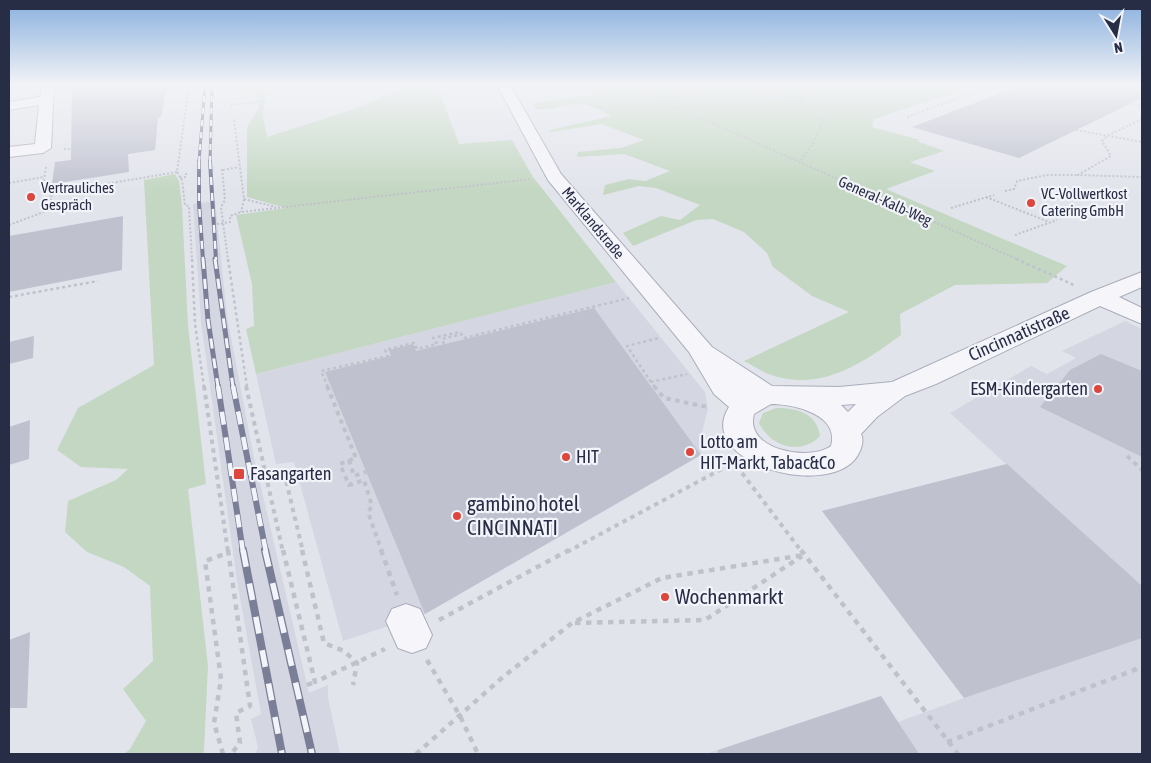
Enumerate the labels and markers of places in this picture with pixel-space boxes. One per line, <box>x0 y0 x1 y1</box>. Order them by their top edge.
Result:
place label: Vertrauliches Gespräch <box>41 179 114 213</box>
place label: VC-Vollwertkost Catering GmbH <box>1041 185 1128 219</box>
marker: Vertrauliches Gespräch <box>25 191 37 203</box>
marker: VC-Vollwertkost Catering GmbH <box>1025 197 1037 209</box>
place label: ESM-Kindergarten <box>970 378 1088 399</box>
marker: ESM-Kindergarten <box>1092 383 1104 395</box>
place label: Lotto am HIT-Markt, Tabac&Co <box>700 431 836 473</box>
place label: HIT <box>576 446 599 467</box>
marker: Lotto am HIT-Markt, Tabac&Co <box>684 446 696 458</box>
marker: HIT <box>560 451 572 463</box>
place label: Fasangarten <box>250 463 332 484</box>
marker: Fasangarten <box>232 467 246 481</box>
place label: gambino hotel CINCINNATI <box>467 491 580 539</box>
marker: gambino hotel CINCINNATI <box>451 510 463 522</box>
place label: Wochenmarkt <box>675 584 784 608</box>
marker: Wochenmarkt <box>659 591 671 603</box>

